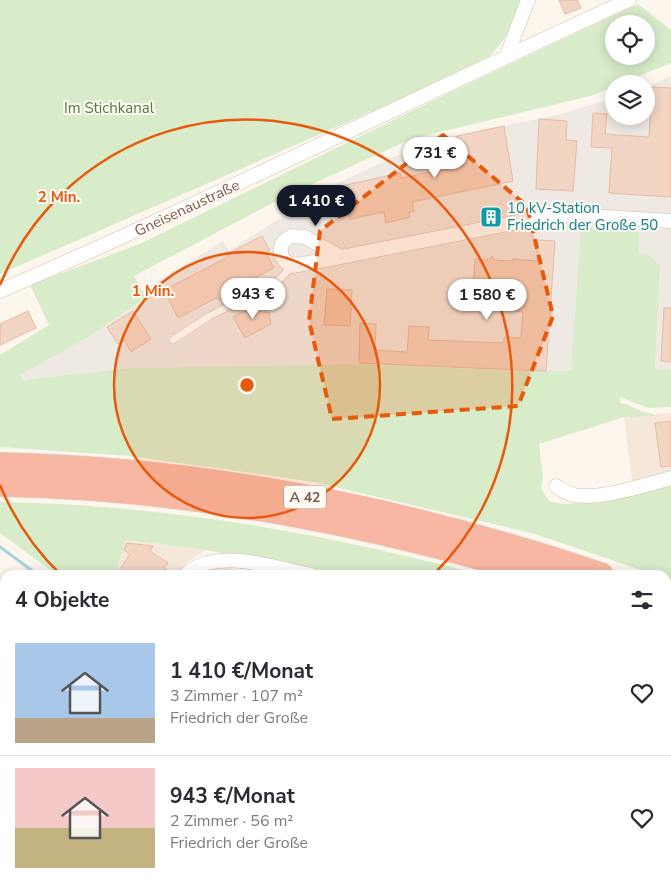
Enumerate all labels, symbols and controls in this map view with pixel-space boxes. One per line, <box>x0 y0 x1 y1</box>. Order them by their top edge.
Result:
map controls <box>605 15 655 125</box>
button: locate <box>605 15 655 65</box>
button: layers <box>605 75 655 125</box>
park label: Im Stichkanal <box>64 98 155 118</box>
pin: 731 € <box>400 136 470 179</box>
text: 731 € <box>414 142 456 164</box>
street label: Gneisenaustraße <box>131 175 243 241</box>
pin: 1 410 € <box>270 184 362 227</box>
text: 2 Min. <box>38 187 80 207</box>
text: 1 410 € <box>288 190 344 212</box>
place label: 10 kV-Station Friedrich der Große 50 <box>507 198 658 235</box>
building icon: 10 kV-Station Friedrich der Große 50 <box>479 205 503 229</box>
pin: 943 € <box>218 278 288 320</box>
pin: 1 580 € <box>441 278 533 321</box>
text: 1 Min. <box>132 281 174 301</box>
text: 943 € <box>232 283 274 305</box>
text: 1 580 € <box>459 284 515 306</box>
centre of rings <box>238 376 256 394</box>
road number: A 42 <box>284 486 326 508</box>
text: 4 Objekte <box>15 586 109 614</box>
icon: filters <box>628 586 656 614</box>
text: 1 410 €/Monat <box>170 657 313 685</box>
icon: home <box>55 663 115 723</box>
icon: heart <box>628 679 656 707</box>
text: 3 Zimmer · 107 m² <box>170 685 303 707</box>
text: Friedrich der Große <box>170 707 308 729</box>
text: 943 €/Monat <box>170 782 295 810</box>
icon: home <box>55 788 115 848</box>
icon: heart <box>628 804 656 832</box>
text: 2 Zimmer · 56 m² <box>170 810 293 832</box>
text: Friedrich der Große <box>170 832 308 854</box>

